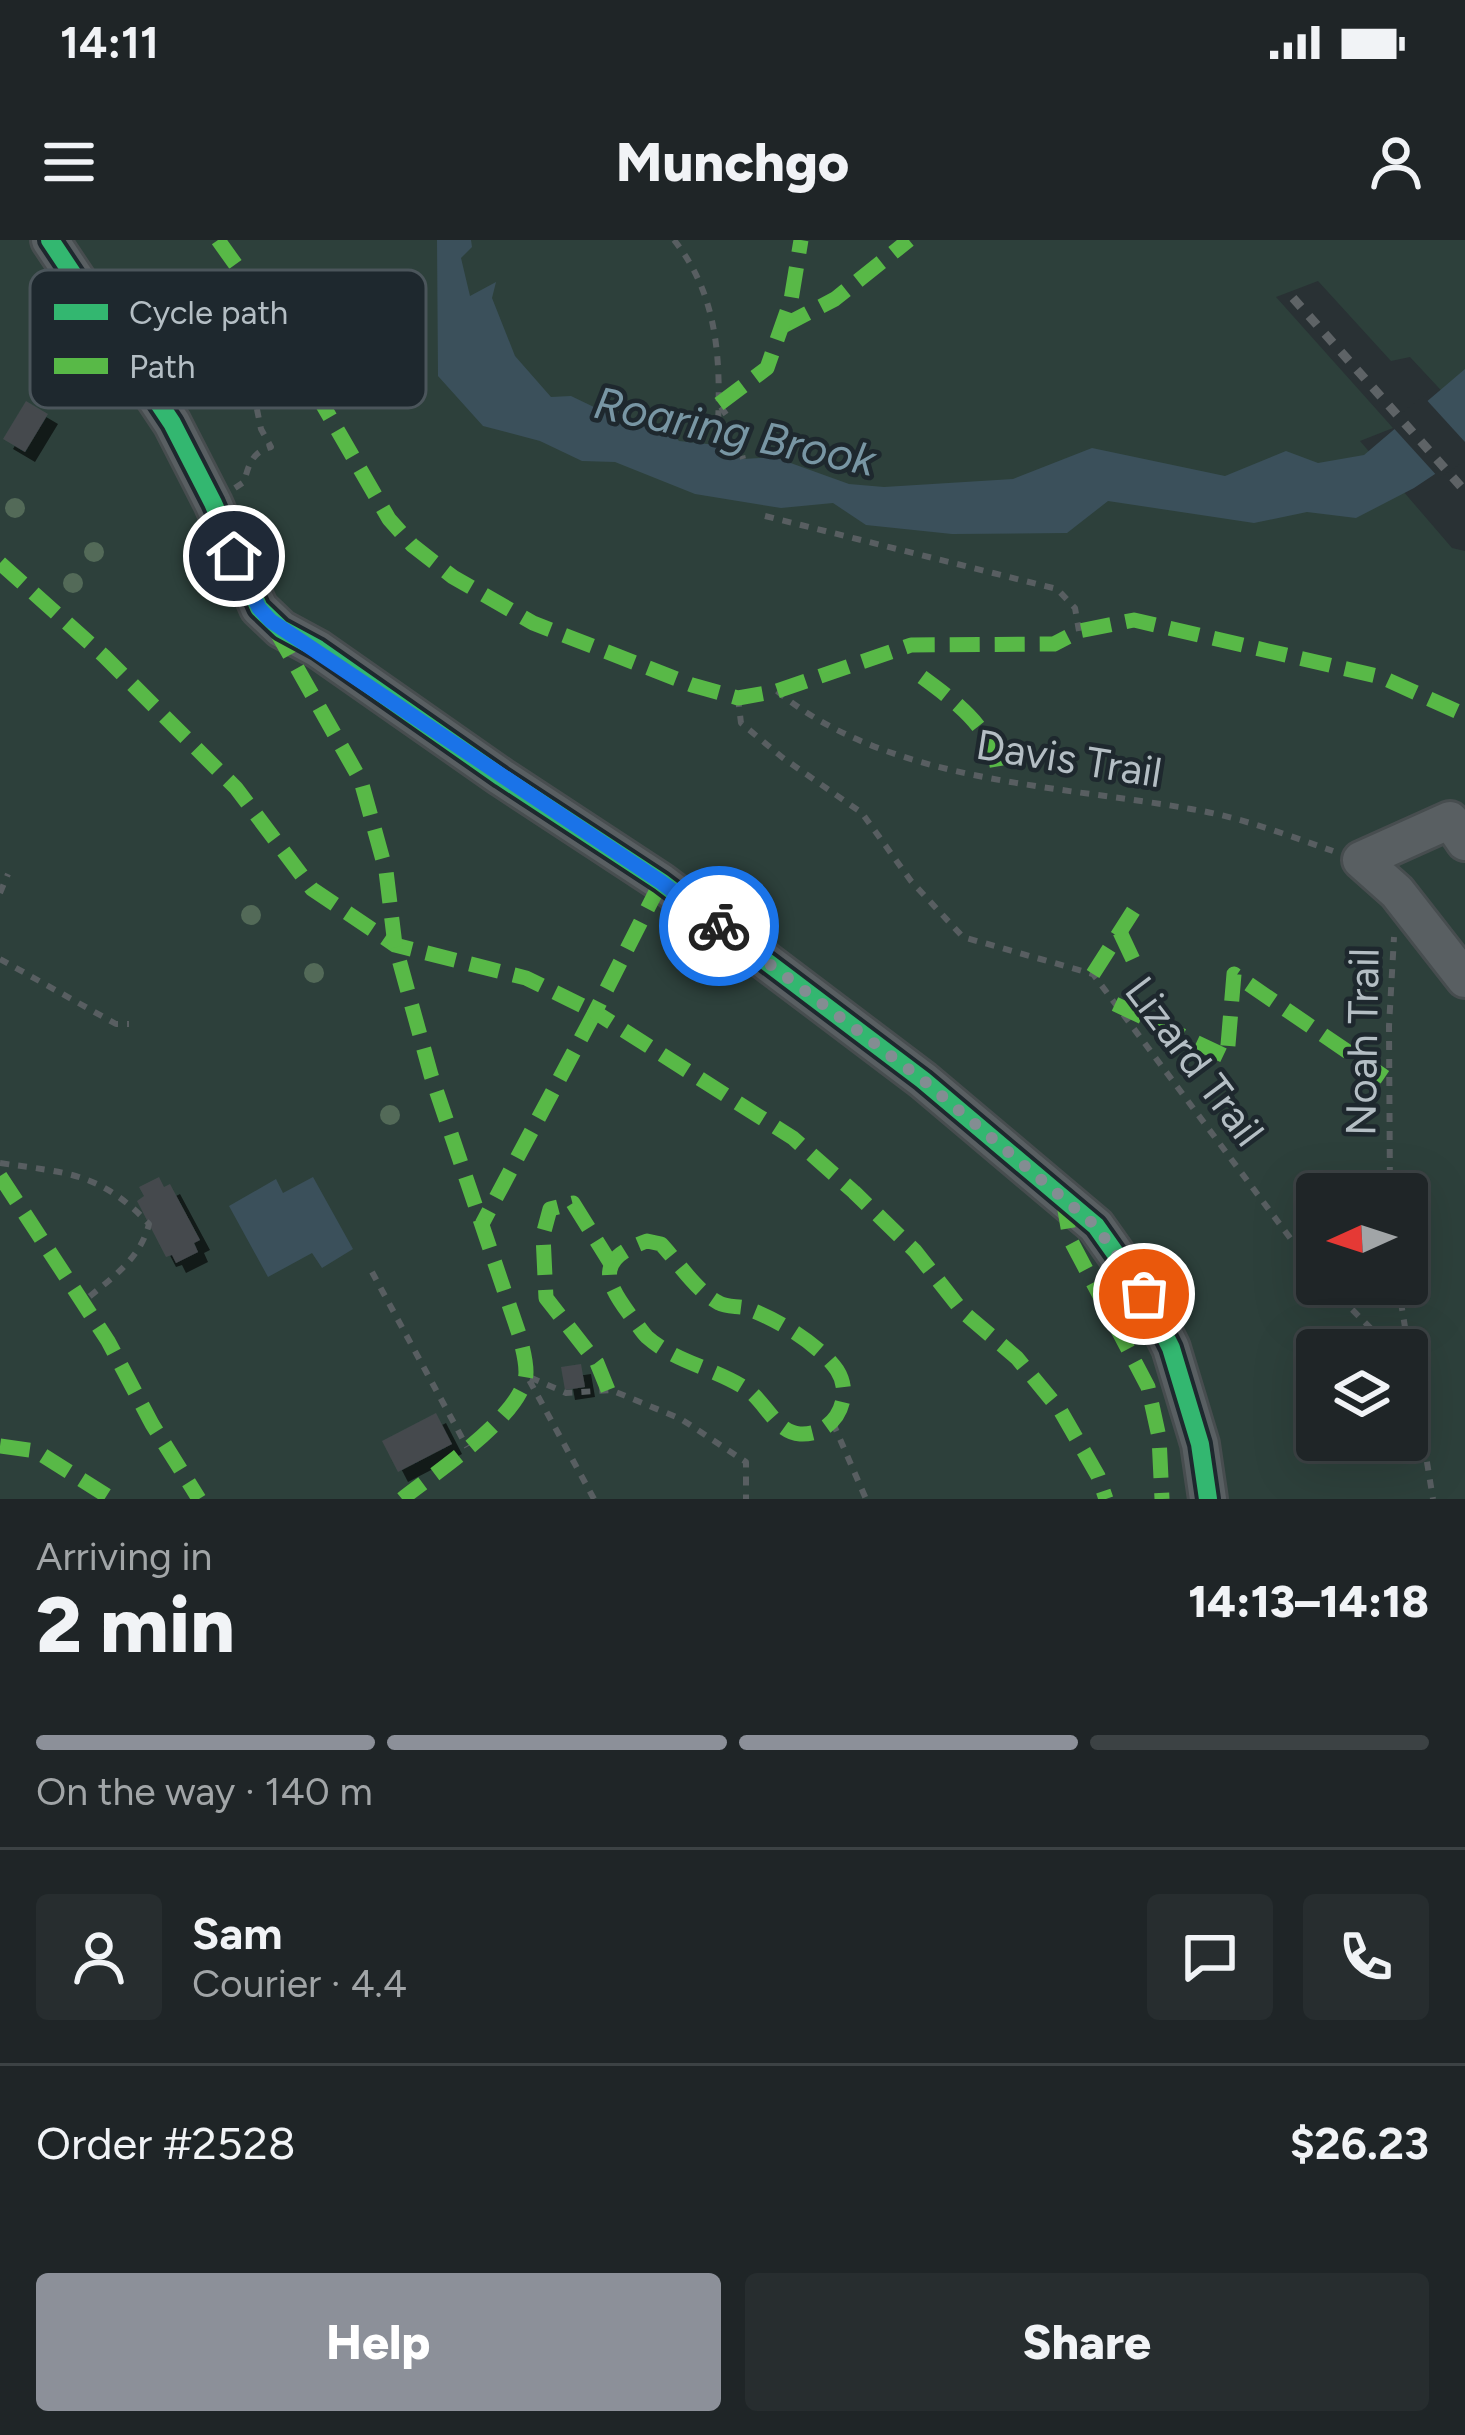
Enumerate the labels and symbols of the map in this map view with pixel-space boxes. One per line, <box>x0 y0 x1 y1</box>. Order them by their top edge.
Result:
legend <box>30 270 426 408</box>
text: Cycle path <box>129 293 288 332</box>
text: Path <box>129 347 196 386</box>
water label: Roaring Brook <box>589 375 882 487</box>
pin <box>183 505 285 607</box>
street label: Davis Trail <box>972 719 1165 798</box>
courier <box>659 866 779 986</box>
street label: Noah Trail <box>1335 948 1390 1136</box>
street label: Lizard Trail <box>1114 967 1275 1156</box>
north arrow <box>1296 1173 1428 1305</box>
pin <box>1093 1243 1195 1345</box>

